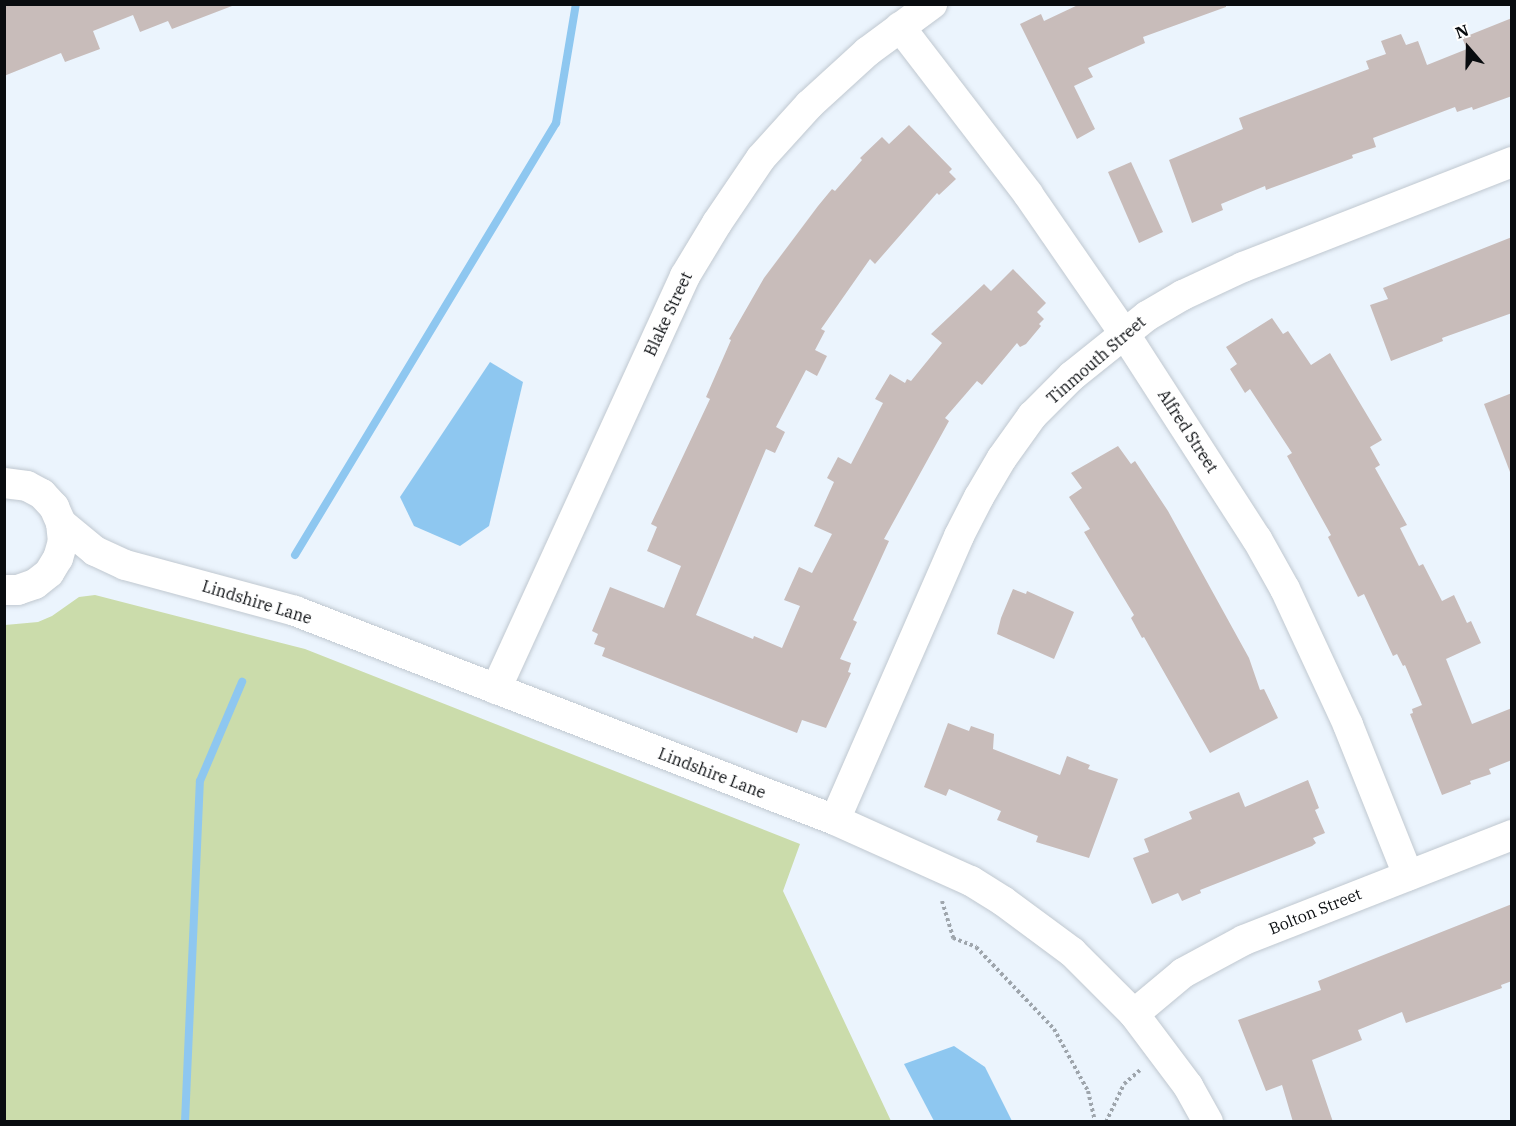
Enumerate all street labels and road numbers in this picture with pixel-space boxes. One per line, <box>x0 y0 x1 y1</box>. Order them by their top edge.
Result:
street label: Blake Street <box>640 269 696 359</box>
street label: Tinmouth Street <box>1043 312 1149 408</box>
street label: Alfred Street <box>1154 386 1222 476</box>
street label: Lindshire Lane <box>200 576 314 628</box>
street label: Lindshire Lane <box>655 744 769 802</box>
street label: Bolton Street <box>1266 884 1364 938</box>

